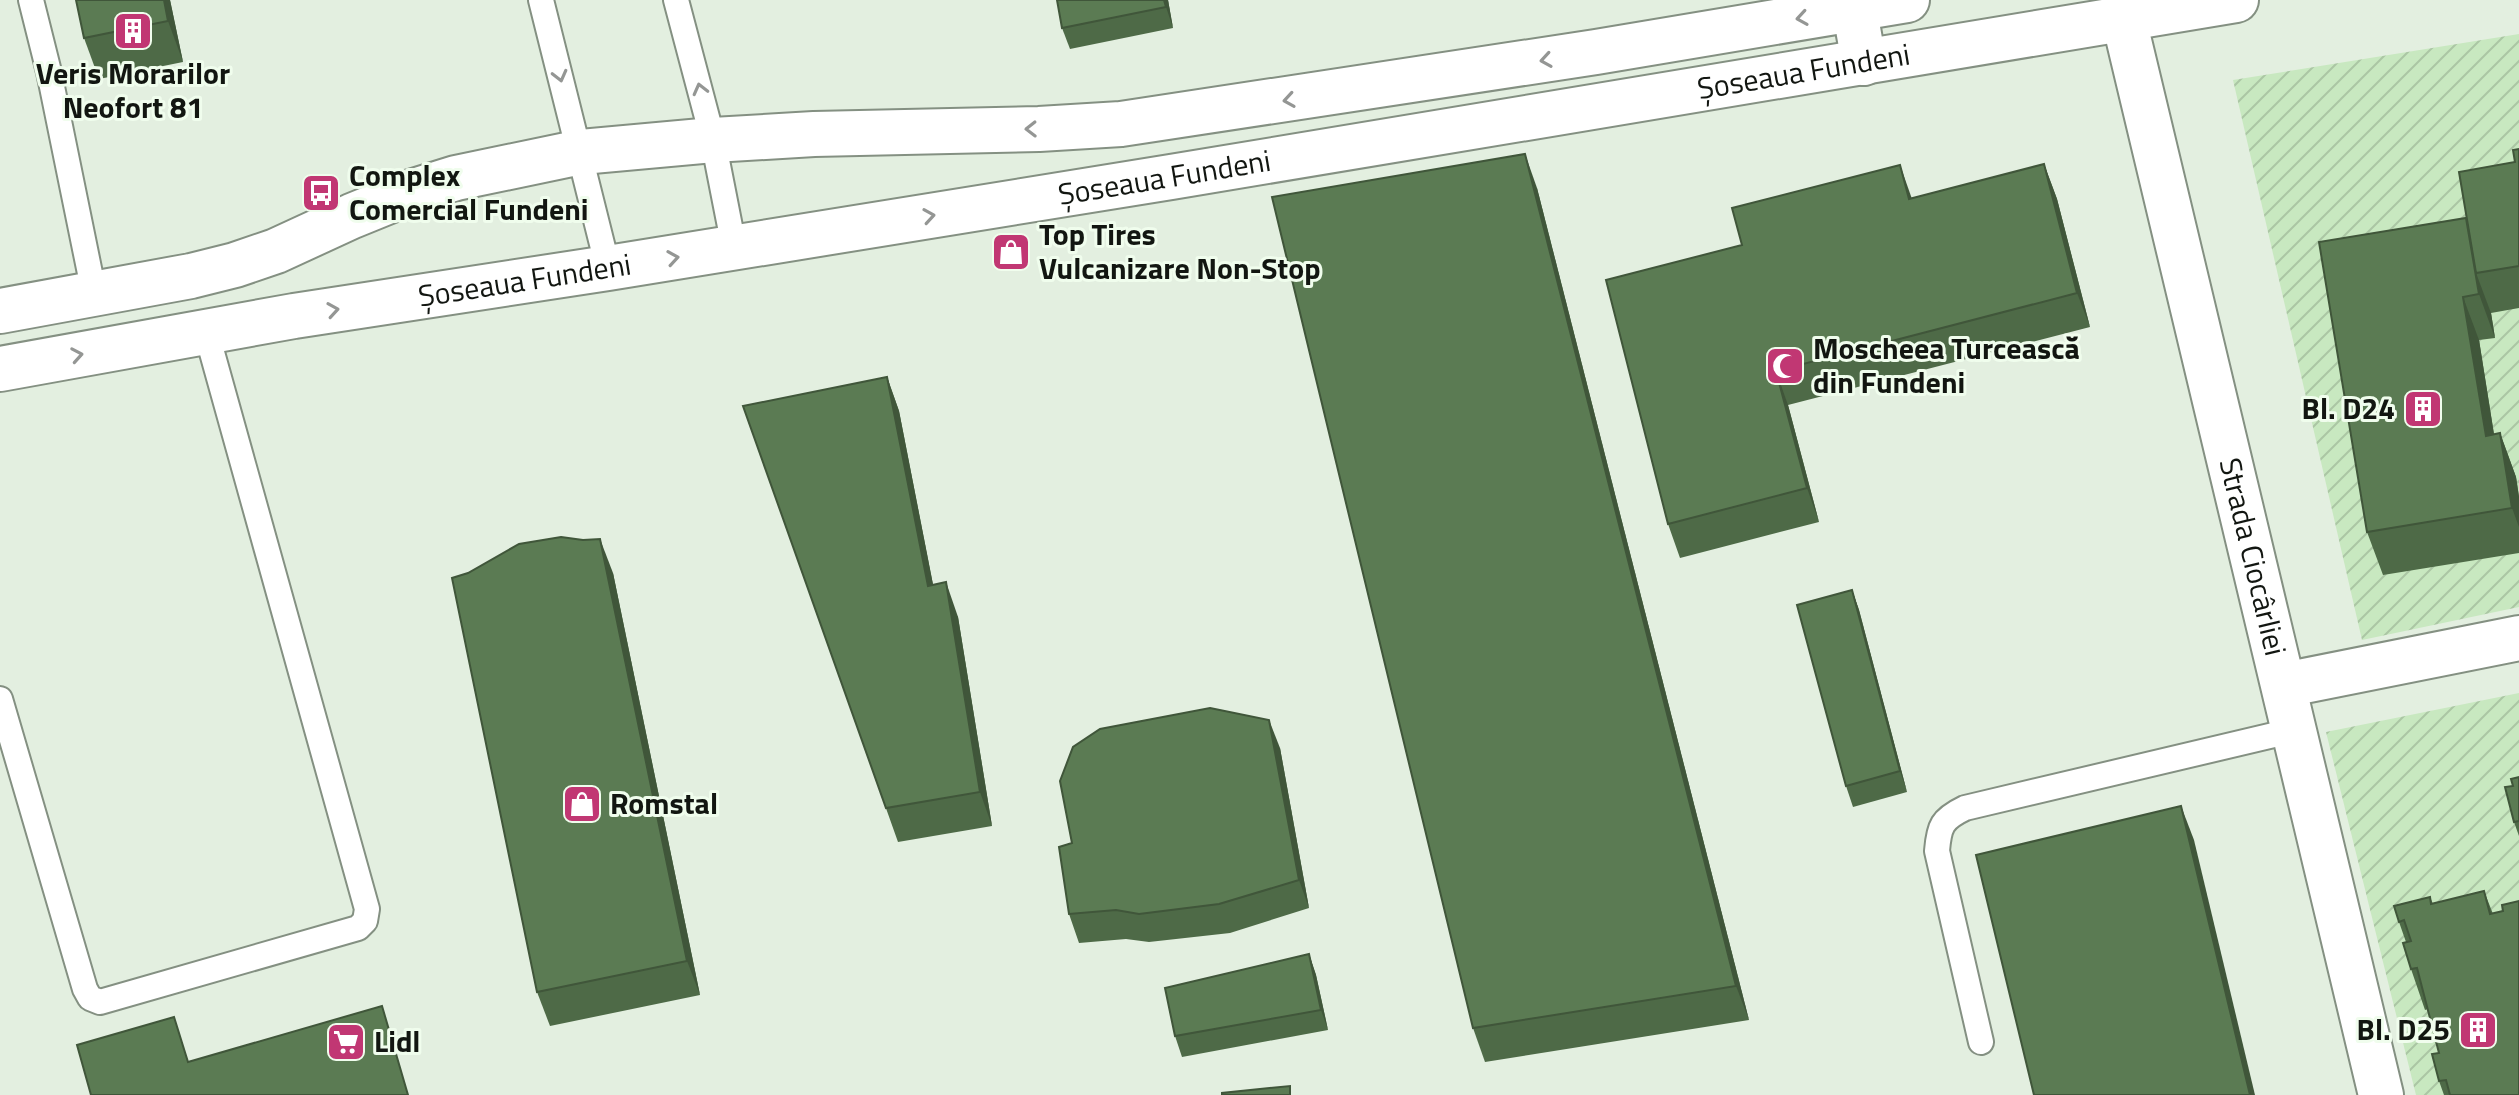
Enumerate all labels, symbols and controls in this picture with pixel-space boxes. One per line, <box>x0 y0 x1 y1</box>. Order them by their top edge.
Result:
one-way arrow <box>1795 8 1809 25</box>
building icon: Veris Morarilor Neofort 81 <box>112 10 154 52</box>
street label: Șoseaua Fundeni <box>1694 31 1913 111</box>
place label: Veris Morarilor Neofort 81 <box>36 50 230 130</box>
one-way arrow <box>1539 51 1552 68</box>
one-way arrow <box>551 68 568 82</box>
one-way arrow <box>692 83 709 96</box>
one-way arrow <box>1282 91 1295 108</box>
one-way arrow <box>1024 120 1037 138</box>
street label: Șoseaua Fundeni <box>1055 137 1274 217</box>
place label: Complex Comercial Fundeni <box>349 152 589 232</box>
bus stop icon: Complex Comercial Fundeni <box>300 172 342 214</box>
one-way arrow <box>922 208 936 225</box>
place label: Top Tires Vulcanizare Non-Stop <box>1039 211 1321 291</box>
shop icon: Top Tires Vulcanizare Non-Stop <box>990 231 1032 273</box>
street label: Șoseaua Fundeni <box>415 241 634 319</box>
one-way arrow <box>666 250 679 267</box>
one-way arrow <box>326 302 340 319</box>
place label: Moscheea Turcească din Fundeni <box>1813 325 2080 405</box>
mosque icon: Moscheea Turcească din Fundeni <box>1764 345 1806 387</box>
one-way arrow <box>70 347 83 364</box>
place label: Bl. D24 <box>2302 385 2395 431</box>
building icon: Bl. D24 <box>2402 388 2444 430</box>
street label: Strada Ciocârliei <box>2207 453 2299 660</box>
place label: Romstal <box>610 780 718 826</box>
shop icon: Romstal <box>561 783 603 825</box>
place label: Bl. D25 <box>2357 1006 2450 1052</box>
building icon: Bl. D25 <box>2457 1009 2499 1051</box>
place label: Lidl <box>374 1018 420 1064</box>
supermarket icon: Lidl <box>325 1021 367 1063</box>

